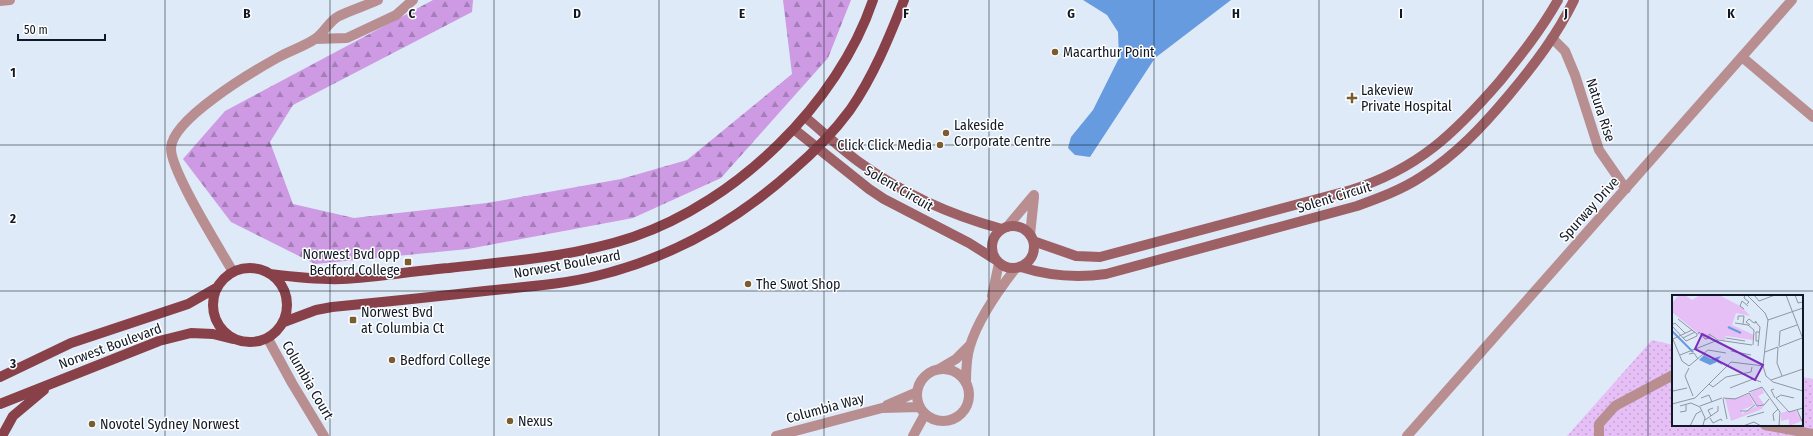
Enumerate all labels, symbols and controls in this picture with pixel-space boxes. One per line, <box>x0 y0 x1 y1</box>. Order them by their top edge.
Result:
text: B <box>243 6 251 21</box>
text: C <box>409 6 416 21</box>
text: D <box>573 6 581 21</box>
text: E <box>739 6 745 21</box>
text: F <box>903 6 909 21</box>
text: G <box>1067 6 1075 21</box>
text: H <box>1232 6 1240 21</box>
text: I <box>1399 6 1403 21</box>
text: J <box>1563 6 1568 21</box>
text: K <box>1727 6 1735 21</box>
scale bar <box>18 16 105 42</box>
text: 50 m <box>24 23 48 37</box>
place label: Macarthur Point <box>1063 44 1155 61</box>
marker: Macarthur Point <box>1050 47 1060 57</box>
text: 1 <box>10 65 16 80</box>
street label: Natura Rise <box>1582 76 1619 144</box>
place label: Lakeview Private Hospital <box>1361 82 1452 115</box>
marker: Lakeview Private Hospital <box>1346 92 1358 104</box>
place label: Lakeside Corporate Centre <box>954 117 1051 150</box>
marker: Lakeside Corporate Centre <box>941 128 951 138</box>
place label: Click Click Media <box>837 137 932 154</box>
marker: Click Click Media <box>935 140 945 150</box>
street label: Solent Circuit <box>861 162 937 215</box>
street label: Spurway Drive <box>1556 173 1623 245</box>
street label: Solent Circuit <box>1295 178 1374 217</box>
text: 2 <box>9 211 16 226</box>
place label: Norwest Bvd opp Bedford College <box>302 246 400 279</box>
street label: Norwest Boulevard <box>512 247 622 282</box>
marker: Norwest Bvd opp Bedford College <box>403 257 413 267</box>
place label: The Swot Shop <box>756 276 841 293</box>
marker: The Swot Shop <box>743 279 753 289</box>
inset map <box>1672 295 1803 426</box>
place label: Norwest Bvd at Columbia Ct <box>361 304 445 337</box>
marker: Norwest Bvd at Columbia Ct <box>348 315 358 325</box>
street label: Norwest Boulevard <box>56 320 164 373</box>
street label: Columbia Court <box>278 338 337 423</box>
place label: Bedford College <box>400 352 491 369</box>
marker: Bedford College <box>387 355 397 365</box>
text: 3 <box>9 356 16 371</box>
street label: Columbia Way <box>784 390 867 427</box>
place label: Nexus <box>518 413 553 430</box>
place label: Novotel Sydney Norwest <box>100 416 240 433</box>
marker: Nexus <box>505 416 515 426</box>
marker: Novotel Sydney Norwest <box>87 419 97 429</box>

